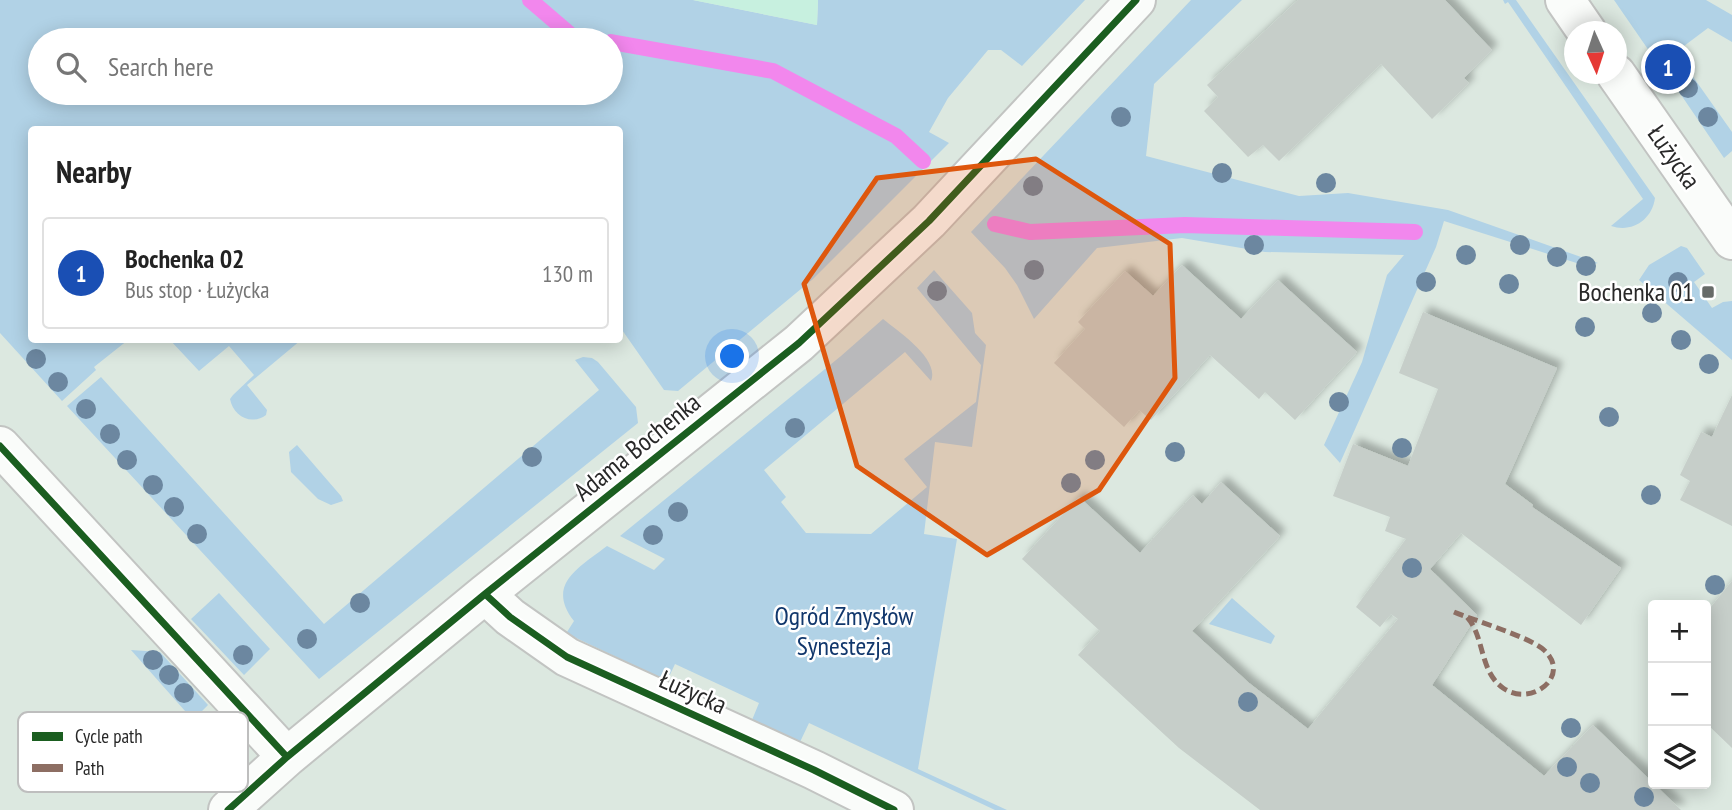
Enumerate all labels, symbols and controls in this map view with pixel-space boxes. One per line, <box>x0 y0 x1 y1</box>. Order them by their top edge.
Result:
north arrow <box>1564 21 1627 84</box>
search box <box>28 28 623 105</box>
pin: 1 <box>1645 41 1691 93</box>
icon: search <box>52 48 90 86</box>
text: Search here <box>108 50 214 83</box>
street label: Łużycka <box>1641 118 1708 195</box>
text: Nearby <box>56 152 131 191</box>
text: Bochenka 02 <box>125 242 245 275</box>
text: 1 <box>76 259 87 288</box>
text: 130 m <box>542 259 593 288</box>
text: Bus stop · Łużycka <box>125 275 269 304</box>
place label: Bochenka 01 <box>1578 275 1694 308</box>
marker: Bochenka 01 <box>1700 284 1716 300</box>
your location <box>715 339 749 373</box>
street label: Adama Bochenka <box>567 385 707 508</box>
park label: Ogród Zmysłów Synestezja <box>774 599 914 662</box>
map controls <box>1648 600 1711 789</box>
button: + <box>1648 600 1711 663</box>
street label: Łużycka <box>654 662 732 721</box>
button: − <box>1648 663 1711 726</box>
legend <box>18 712 248 792</box>
text: Cycle path <box>75 724 143 748</box>
button: layers <box>1648 726 1711 789</box>
text: Path <box>75 756 104 780</box>

